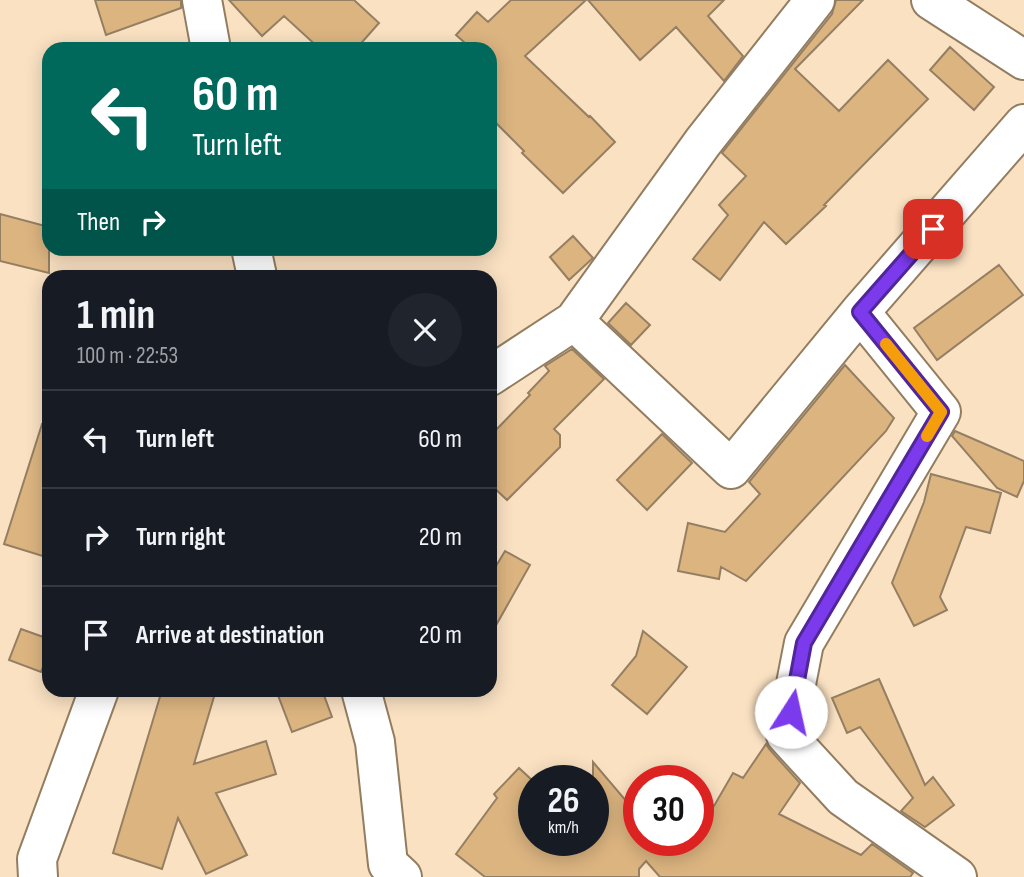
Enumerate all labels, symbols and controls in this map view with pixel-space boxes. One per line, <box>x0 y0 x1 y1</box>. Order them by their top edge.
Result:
text: 60 m <box>192 66 279 125</box>
icon: left <box>77 70 168 161</box>
text: Turn left <box>192 126 282 165</box>
pin <box>903 199 963 259</box>
icon: right <box>134 203 172 241</box>
text: Then <box>77 207 120 238</box>
icon: arrive <box>914 210 952 248</box>
text: 1 min <box>77 290 155 341</box>
button: close <box>388 293 462 367</box>
text: 100 m · 22:53 <box>77 342 178 370</box>
icon: left <box>77 420 115 458</box>
text: Turn left <box>136 424 214 455</box>
text: 60 m <box>418 424 462 455</box>
icon: right <box>77 518 115 556</box>
text: Turn right <box>136 522 225 553</box>
text: 20 m <box>419 522 462 553</box>
icon: arrive <box>77 616 115 654</box>
text: Arrive at destination <box>136 620 324 651</box>
text: 20 m <box>419 620 462 651</box>
position arrow <box>754 675 828 749</box>
speed limit sign: 30 <box>623 765 714 856</box>
text: 26 <box>548 780 579 823</box>
text: km/h <box>548 817 579 838</box>

